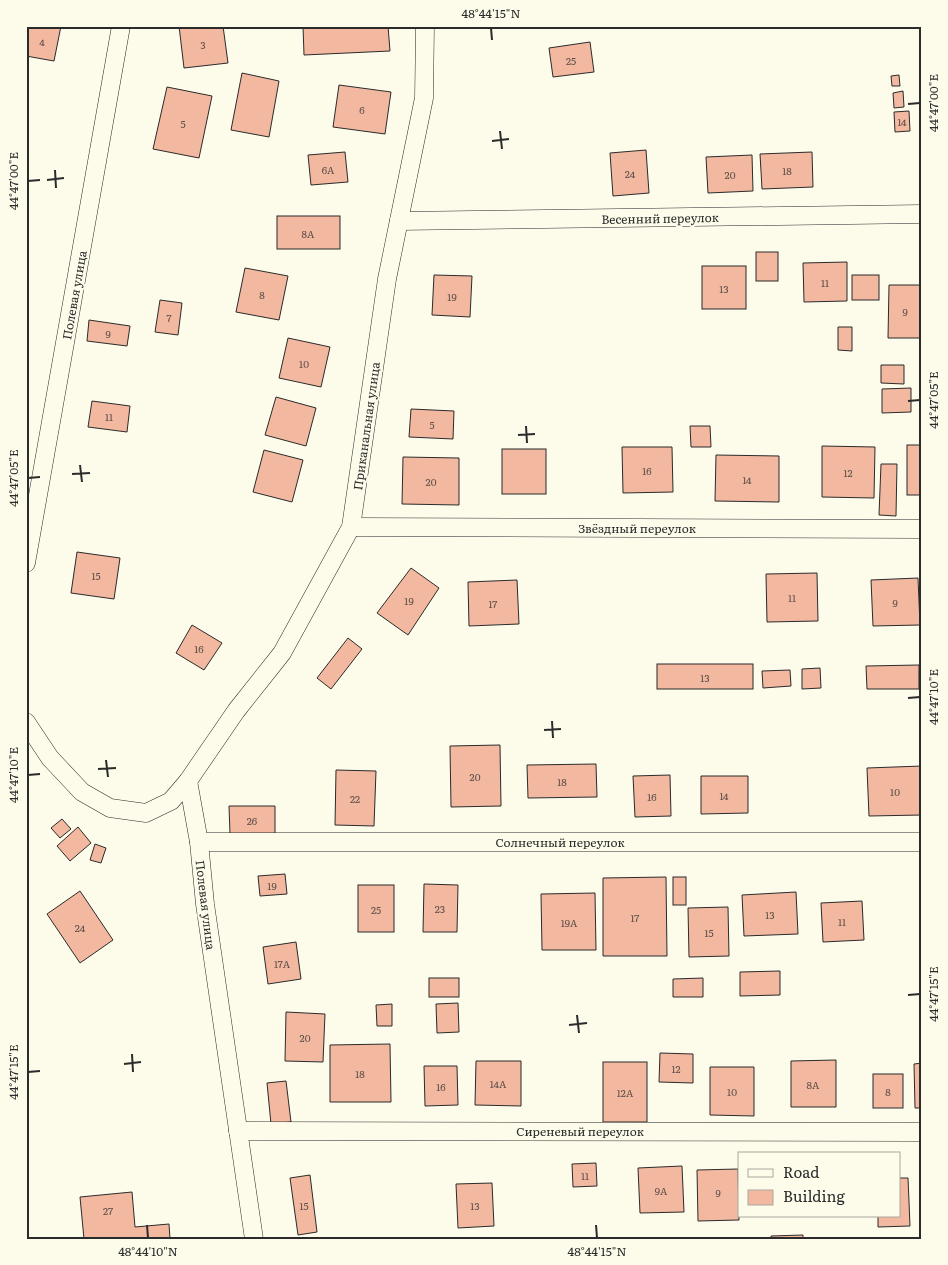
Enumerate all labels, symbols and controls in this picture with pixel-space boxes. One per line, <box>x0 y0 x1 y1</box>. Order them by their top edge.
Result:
text: 48°44'15"N <box>462 4 520 22</box>
house number: 4 <box>39 34 45 49</box>
house number: 3 <box>200 37 206 52</box>
house number: 25 <box>566 53 576 68</box>
text: 44°47'00"E <box>924 74 942 132</box>
house number: 6 <box>359 102 365 117</box>
house number: 14 <box>897 114 907 129</box>
house number: 5 <box>180 116 186 131</box>
text: 44°47'00"E <box>4 152 22 210</box>
house number: 6А <box>322 162 335 177</box>
house number: 18 <box>782 163 792 178</box>
house number: 24 <box>625 166 636 181</box>
house number: 20 <box>725 167 736 182</box>
street label: Весенний переулок <box>601 208 719 228</box>
house number: 8А <box>302 226 315 241</box>
street label: Полевая улица <box>57 248 91 341</box>
house number: 11 <box>821 275 829 290</box>
house number: 13 <box>719 281 729 296</box>
house number: 8 <box>259 287 265 302</box>
house number: 19 <box>447 289 457 304</box>
house number: 9 <box>902 304 908 319</box>
house number: 7 <box>166 310 172 325</box>
house number: 9 <box>105 326 111 341</box>
house number: 10 <box>299 356 309 371</box>
street label: Приканальная улица <box>348 360 384 491</box>
text: 44°47'05"E <box>924 371 942 429</box>
house number: 11 <box>105 409 113 424</box>
house number: 5 <box>429 417 435 432</box>
text: 44°47'05"E <box>4 449 22 507</box>
house number: 16 <box>642 463 652 478</box>
house number: 12 <box>843 465 853 480</box>
house number: 14 <box>742 472 752 487</box>
house number: 20 <box>426 474 437 489</box>
street label: Звёздный переулок <box>578 519 696 537</box>
house number: 15 <box>91 568 101 583</box>
house number: 11 <box>788 590 796 605</box>
house number: 19 <box>404 593 414 608</box>
house number: 9 <box>892 595 898 610</box>
house number: 17 <box>489 596 497 611</box>
house number: 16 <box>194 641 204 656</box>
text: 44°47'10"E <box>924 669 942 725</box>
house number: 13 <box>700 670 710 685</box>
text: 44°47'10"E <box>4 747 22 803</box>
house number: 20 <box>470 769 481 784</box>
house number: 18 <box>557 774 567 789</box>
house number: 10 <box>890 784 900 799</box>
house number: 14 <box>719 788 729 803</box>
house number: 16 <box>647 789 657 804</box>
house number: 22 <box>350 791 360 806</box>
house number: 26 <box>247 813 258 828</box>
street label: Солнечный переулок <box>495 833 625 851</box>
street label: Полевая улица <box>192 859 221 951</box>
house number: 19 <box>267 878 277 893</box>
house number: 23 <box>435 901 445 916</box>
house number: 25 <box>371 902 381 917</box>
house number: 13 <box>765 907 775 922</box>
house number: 17 <box>631 910 639 925</box>
house number: 11 <box>838 914 846 929</box>
house number: 19А <box>561 915 578 930</box>
house number: 24 <box>75 920 86 935</box>
house number: 15 <box>704 925 714 940</box>
house number: 17А <box>274 956 291 971</box>
text: 44°47'15"E <box>924 966 942 1022</box>
house number: 20 <box>300 1030 311 1045</box>
text: 44°47'15"E <box>4 1044 22 1100</box>
house number: 12 <box>671 1061 681 1076</box>
house number: 18 <box>355 1066 365 1081</box>
house number: 14А <box>490 1076 507 1091</box>
house number: 8А <box>807 1077 820 1092</box>
house number: 16 <box>436 1079 446 1094</box>
house number: 10 <box>727 1084 737 1099</box>
house number: 8 <box>885 1084 891 1099</box>
house number: 12А <box>617 1085 634 1100</box>
street label: Сиреневый переулок <box>516 1122 644 1140</box>
legend <box>738 1152 900 1218</box>
text: Road <box>783 1160 819 1183</box>
house number: 11 <box>581 1168 589 1183</box>
house number: 9А <box>655 1183 668 1198</box>
text: Building <box>783 1184 845 1207</box>
house number: 9 <box>715 1185 721 1200</box>
house number: 15 <box>299 1198 309 1213</box>
house number: 13 <box>470 1198 480 1213</box>
house number: 27 <box>103 1203 113 1218</box>
text: 48°44'10"N <box>118 1242 178 1260</box>
text: 48°44'15"N <box>568 1242 626 1260</box>

